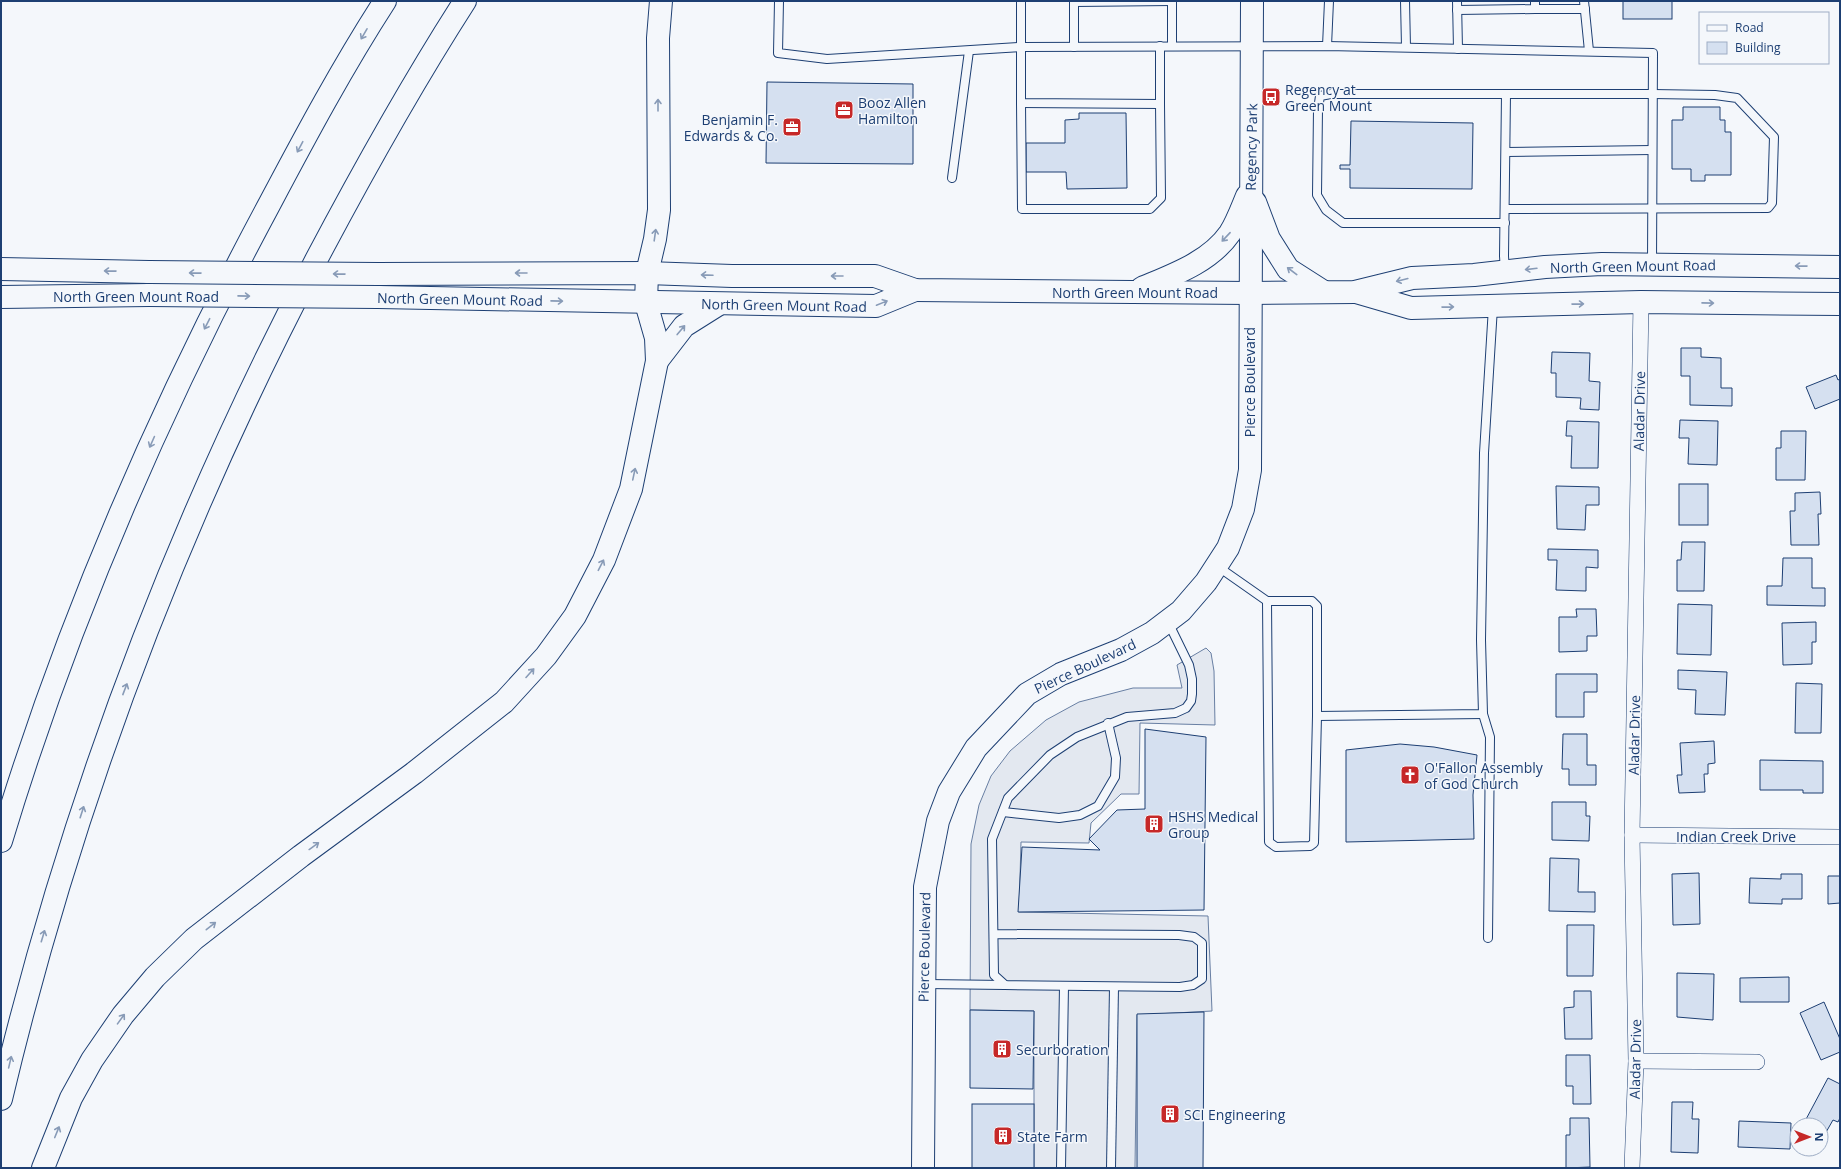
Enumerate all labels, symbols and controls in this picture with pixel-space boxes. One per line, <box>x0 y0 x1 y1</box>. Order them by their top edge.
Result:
legend <box>1699 12 1829 64</box>
text: Road <box>1735 19 1764 36</box>
one-way arrow <box>360 28 368 40</box>
text: Building <box>1735 39 1781 56</box>
place label: Regency at Green Mount <box>1285 80 1372 115</box>
bus stop icon: Regency at Green Mount <box>1260 86 1282 108</box>
place label: Booz Allen Hamilton <box>858 93 926 128</box>
one-way arrow <box>654 99 662 112</box>
office icon: Booz Allen Hamilton <box>833 99 855 121</box>
street label: Regency Park <box>1241 103 1261 191</box>
place label: Benjamin F. Edwards & Co. <box>684 110 778 145</box>
office icon: Benjamin F. Edwards & Co. <box>781 116 803 138</box>
one-way arrow <box>295 141 303 153</box>
one-way arrow <box>651 229 659 242</box>
one-way arrow <box>1221 232 1231 242</box>
street label: North Green Mount Road <box>1550 255 1716 277</box>
one-way arrow <box>1795 262 1808 270</box>
one-way arrow <box>1525 265 1538 272</box>
one-way arrow <box>104 267 117 275</box>
one-way arrow <box>1286 267 1297 275</box>
one-way arrow <box>189 269 202 276</box>
one-way arrow <box>515 269 528 277</box>
one-way arrow <box>333 270 346 278</box>
one-way arrow <box>701 271 714 279</box>
one-way arrow <box>831 272 844 280</box>
one-way arrow <box>1396 277 1409 284</box>
street label: North Green Mount Road <box>1052 283 1218 302</box>
street label: North Green Mount Road <box>53 287 219 306</box>
street label: North Green Mount Road <box>377 288 543 310</box>
one-way arrow <box>237 292 250 300</box>
street label: North Green Mount Road <box>701 294 867 316</box>
one-way arrow <box>550 297 563 305</box>
one-way arrow <box>876 299 888 307</box>
one-way arrow <box>1701 299 1714 307</box>
one-way arrow <box>1571 300 1584 307</box>
one-way arrow <box>1441 303 1454 311</box>
one-way arrow <box>203 318 210 330</box>
one-way arrow <box>677 324 686 335</box>
street label: Pierce Boulevard <box>1240 327 1259 437</box>
street label: Aladar Drive <box>1629 371 1649 451</box>
one-way arrow <box>148 436 155 448</box>
one-way arrow <box>630 467 638 480</box>
one-way arrow <box>598 559 605 571</box>
street label: Pierce Boulevard <box>1031 634 1139 698</box>
one-way arrow <box>526 668 535 678</box>
one-way arrow <box>121 684 129 696</box>
street label: Aladar Drive <box>1624 695 1644 775</box>
place label: O'Fallon Assembly of God Church <box>1424 758 1544 793</box>
church icon: O'Fallon Assembly of God Church <box>1399 764 1421 786</box>
one-way arrow <box>79 805 86 818</box>
place label: HSHS Medical Group <box>1168 807 1258 842</box>
building icon: HSHS Medical Group <box>1143 813 1165 835</box>
street label: Indian Creek Drive <box>1676 827 1796 846</box>
one-way arrow <box>308 842 319 851</box>
street label: Pierce Boulevard <box>914 892 934 1002</box>
one-way arrow <box>205 921 216 930</box>
one-way arrow <box>40 930 47 943</box>
one-way arrow <box>117 1013 125 1024</box>
street label: Aladar Drive <box>1625 1019 1645 1099</box>
building icon: Securboration <box>991 1038 1013 1060</box>
place label: Securboration <box>1016 1040 1109 1059</box>
one-way arrow <box>7 1055 14 1068</box>
building icon: SCI Engineering <box>1159 1103 1181 1125</box>
place label: SCI Engineering <box>1184 1105 1286 1124</box>
north arrow <box>1789 1117 1829 1157</box>
building icon: State Farm <box>992 1125 1014 1147</box>
one-way arrow <box>54 1126 62 1138</box>
place label: State Farm <box>1017 1127 1088 1146</box>
text: N <box>1812 1133 1827 1141</box>

